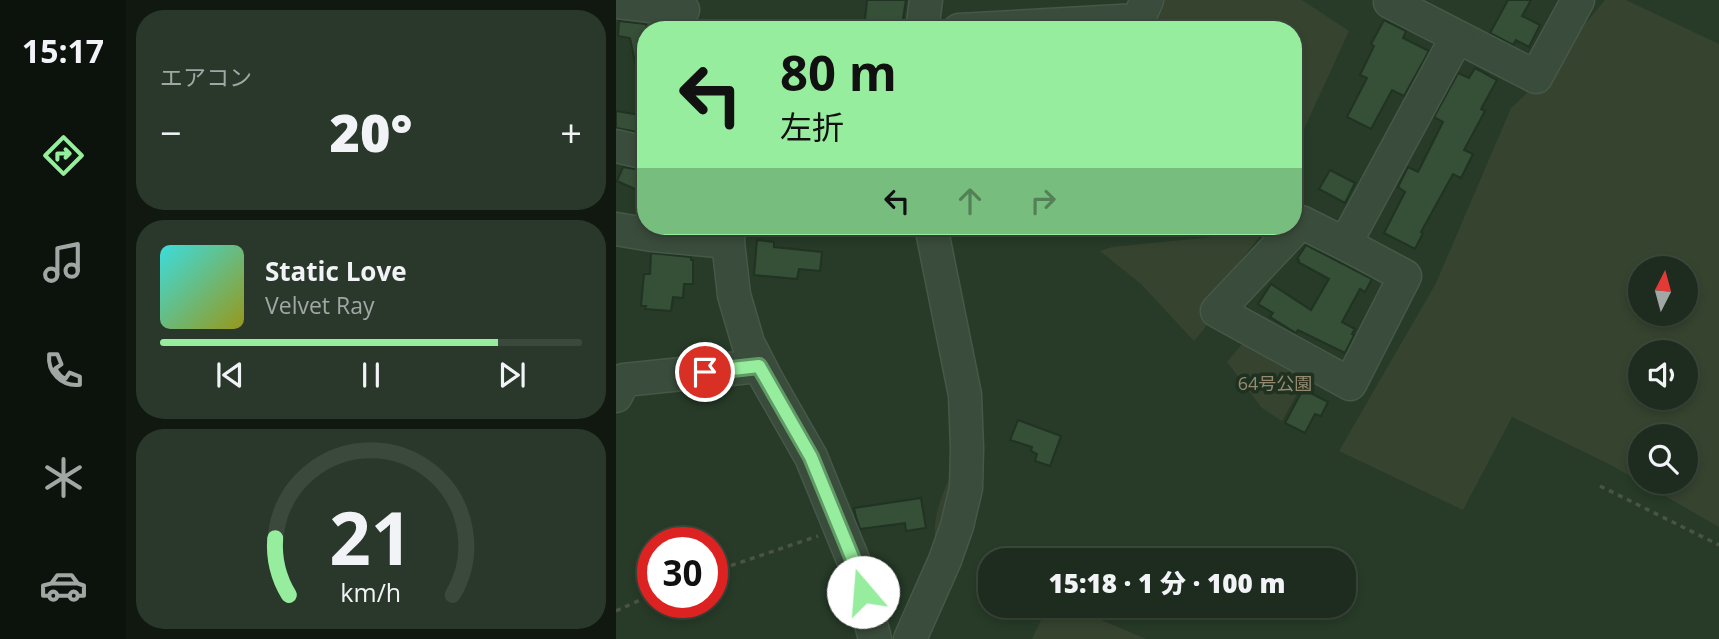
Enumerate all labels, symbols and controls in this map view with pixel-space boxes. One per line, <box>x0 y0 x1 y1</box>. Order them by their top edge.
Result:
text: 15:17 <box>22 29 104 72</box>
text: 80 m <box>780 39 897 105</box>
icon: left <box>665 49 756 140</box>
text: エアコン <box>160 61 252 93</box>
text: 20° <box>330 96 412 167</box>
text: 左折 <box>780 105 844 148</box>
text: − <box>160 106 182 158</box>
text: + <box>560 106 582 158</box>
icon: directions <box>39 131 88 180</box>
icon: left <box>878 182 916 220</box>
icon: ahead <box>951 182 989 220</box>
icon: right <box>1024 182 1062 220</box>
icon: music <box>39 238 88 287</box>
text: Static Love <box>265 253 407 289</box>
north arrow <box>1628 256 1698 326</box>
map controls <box>1628 256 1698 494</box>
text: Velvet Ray <box>265 289 375 321</box>
button: sound <box>1628 340 1698 410</box>
pin <box>675 342 735 402</box>
icon: phone <box>39 346 88 395</box>
icon: arrive <box>686 353 724 391</box>
icon: previous <box>211 356 249 394</box>
icon: pause <box>352 356 390 394</box>
icon: next <box>493 356 531 394</box>
park label: 64号公園 <box>1238 371 1312 395</box>
button: search <box>1628 424 1698 494</box>
icon: climate <box>39 453 88 502</box>
text: 21 <box>329 488 413 587</box>
speed limit sign: 30 <box>637 527 728 618</box>
position arrow <box>826 555 900 629</box>
icon: car <box>39 561 88 610</box>
text: 15:18 · 1 分 · 100 m <box>1049 565 1285 601</box>
text: km/h <box>341 575 401 609</box>

